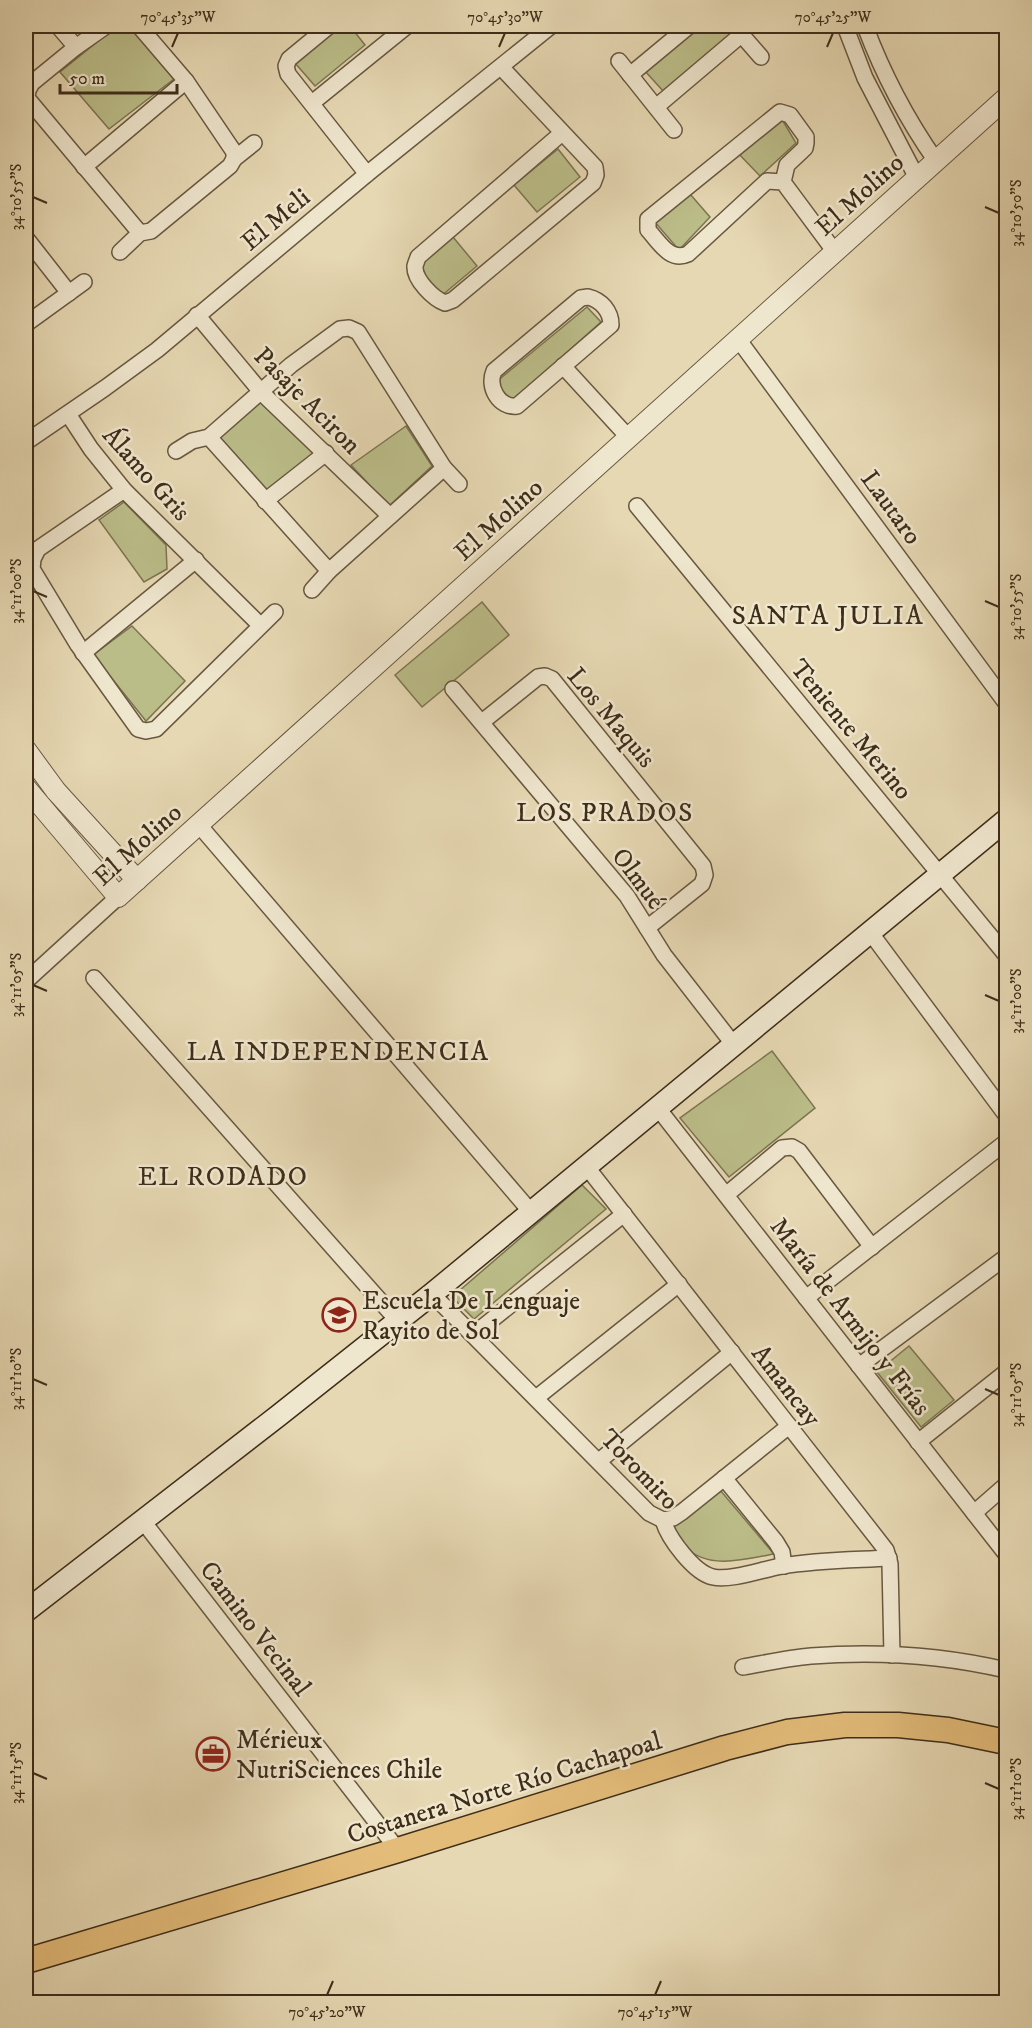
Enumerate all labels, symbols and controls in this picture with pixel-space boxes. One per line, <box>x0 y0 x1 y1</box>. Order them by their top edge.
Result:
text: 70°45'35"W <box>141 8 216 27</box>
text: 70°45'30"W <box>467 8 543 27</box>
text: 70°45'25"W <box>795 8 872 27</box>
scale bar <box>60 57 177 95</box>
text: 50 m <box>69 68 105 90</box>
street label: El Molino <box>809 147 911 244</box>
text: 34°10'55"S <box>7 164 26 230</box>
text: 34°10'50"S <box>1007 179 1026 247</box>
street label: El Meli <box>235 182 317 259</box>
street label: Pasaje Aciron <box>246 340 368 462</box>
street label: Álamo Gris <box>95 419 198 528</box>
street label: Lautaro <box>853 464 929 552</box>
street label: El Molino <box>448 472 550 569</box>
text: 34°11'00"S <box>7 558 26 624</box>
text: 34°10'55"S <box>1007 574 1026 640</box>
district label: SANTA JULIA <box>732 599 924 633</box>
street label: Teniente Merino <box>782 653 919 807</box>
street label: Los Maquis <box>559 661 662 775</box>
district label: LOS PRADOS <box>516 796 694 830</box>
street label: El Molino <box>87 797 189 894</box>
street label: Olmué <box>604 842 672 916</box>
text: 34°11'05"S <box>7 953 26 1017</box>
text: 34°11'00"S <box>1007 968 1026 1034</box>
district label: LA INDEPENDENCIA <box>186 1035 490 1069</box>
district label: EL RODADO <box>138 1160 308 1194</box>
street label: María de Armijo y Frías <box>762 1211 938 1423</box>
place label: Escuela De Lenguaje Rayito de Sol <box>362 1285 580 1348</box>
school or university icon: Escuela De Lenguaje Rayito de Sol <box>321 1297 357 1333</box>
street label: Amancay <box>744 1338 828 1434</box>
text: 34°11'10"S <box>7 1348 26 1410</box>
text: 34°11'05"S <box>1007 1363 1026 1427</box>
street label: Toromiro <box>592 1422 686 1518</box>
street label: Camino Vecinal <box>192 1555 318 1703</box>
place label: Mérieux NutriSciences Chile <box>236 1724 442 1787</box>
street label: Costanera Norte Río Cachapoal <box>343 1725 666 1852</box>
office icon: Mérieux NutriSciences Chile <box>195 1736 231 1772</box>
text: 34°11'15"S <box>7 1742 26 1804</box>
text: 34°11'10"S <box>1007 1758 1026 1820</box>
text: 70°45'20"W <box>288 2003 366 2022</box>
text: 70°45'15"W <box>618 2003 693 2022</box>

